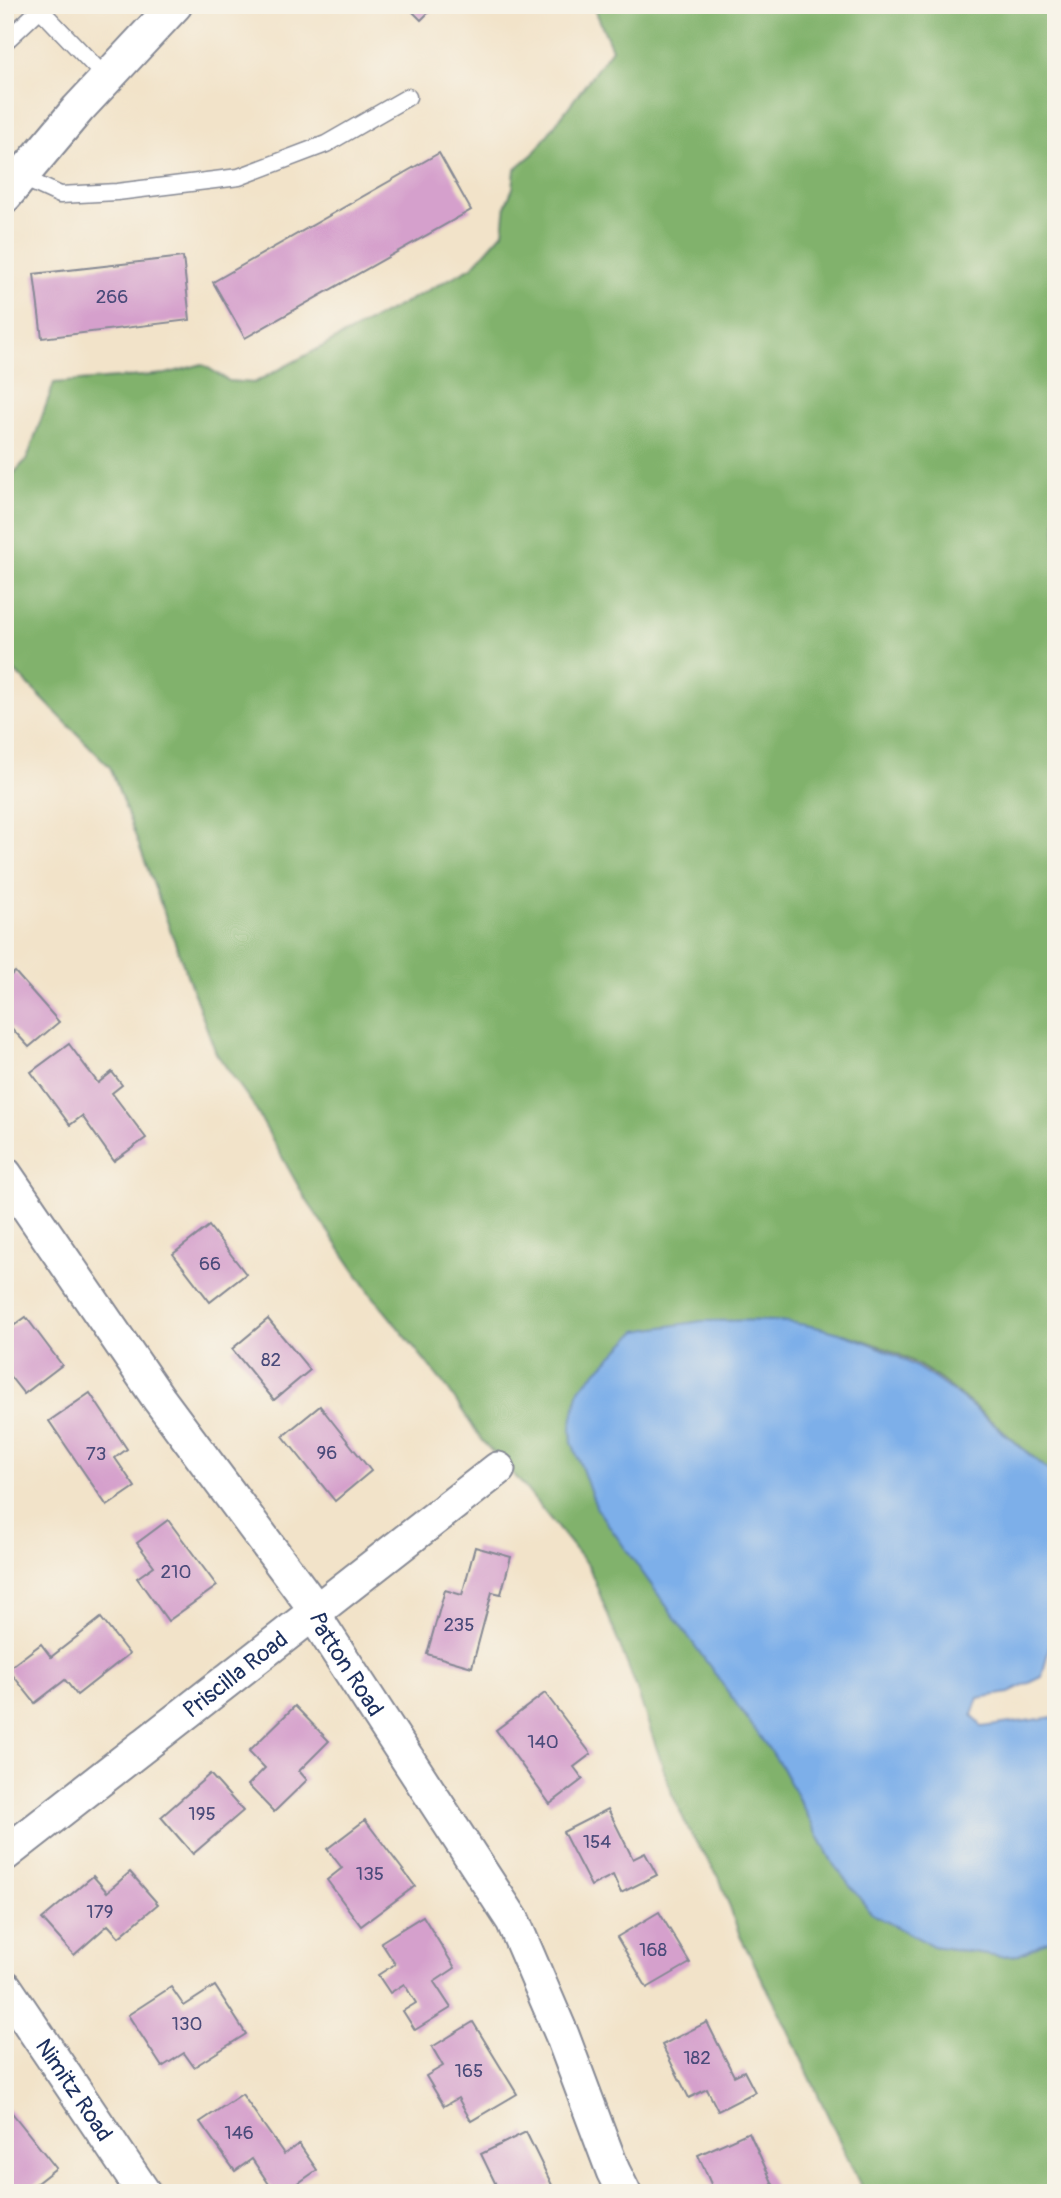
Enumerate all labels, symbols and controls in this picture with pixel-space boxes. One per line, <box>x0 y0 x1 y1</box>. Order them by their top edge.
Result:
house number: 266 <box>96 285 128 309</box>
house number: 66 <box>199 1252 221 1276</box>
house number: 82 <box>261 1348 281 1372</box>
house number: 96 <box>317 1441 337 1465</box>
house number: 73 <box>86 1442 106 1466</box>
house number: 210 <box>160 1560 192 1584</box>
street label: Patton Road <box>303 1609 390 1722</box>
house number: 235 <box>444 1613 474 1637</box>
street label: Priscilla Road <box>177 1624 293 1724</box>
house number: 140 <box>527 1730 559 1754</box>
house number: 195 <box>188 1802 216 1826</box>
house number: 154 <box>583 1830 611 1854</box>
house number: 135 <box>356 1862 384 1886</box>
house number: 179 <box>86 1900 114 1924</box>
house number: 168 <box>639 1938 667 1962</box>
house number: 130 <box>171 2012 203 2036</box>
street label: Nimitz Road <box>29 2033 119 2147</box>
house number: 182 <box>683 2046 711 2070</box>
house number: 165 <box>455 2059 483 2083</box>
house number: 146 <box>224 2121 254 2145</box>

